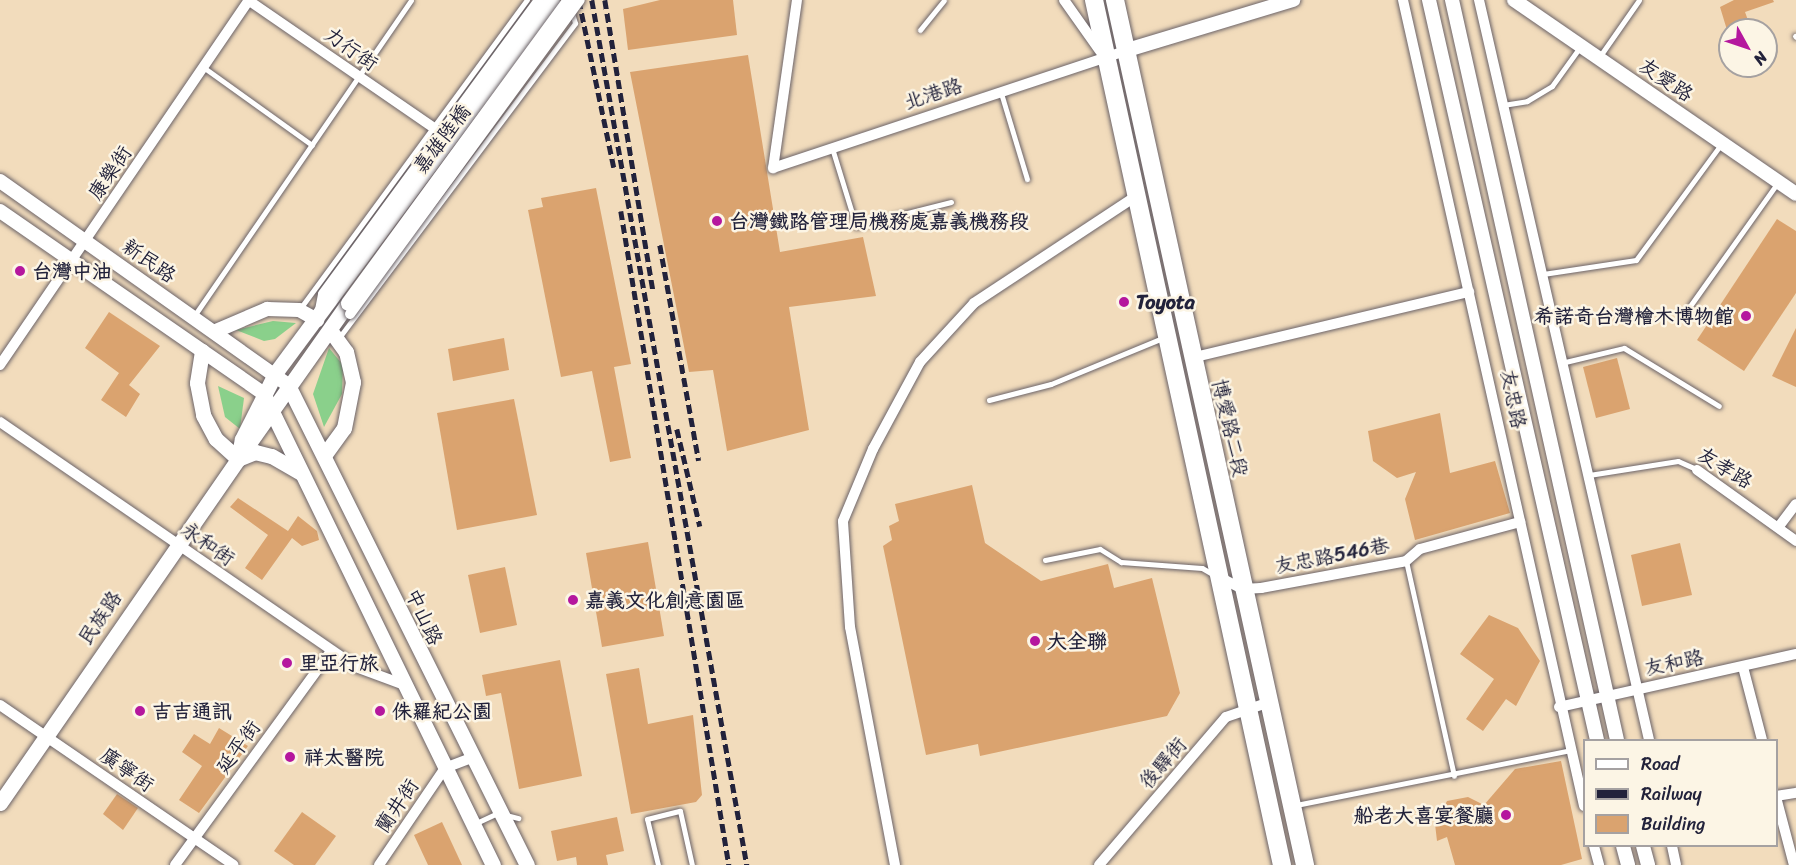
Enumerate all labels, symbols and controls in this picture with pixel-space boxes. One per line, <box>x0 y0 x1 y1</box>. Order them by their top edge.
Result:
north arrow <box>1718 18 1778 78</box>
street label: 力行街 <box>320 22 382 76</box>
text: N <box>1746 45 1775 72</box>
street label: 友愛路 <box>1634 53 1698 107</box>
street label: 北港路 <box>901 73 965 115</box>
street label: 嘉雄陸橋 <box>408 100 476 178</box>
street label: 康樂街 <box>83 141 137 205</box>
place label: 台灣鐵路管理局機務處嘉義機務段 <box>729 209 1029 233</box>
marker: 台灣鐵路管理局機務處嘉義機務段 <box>710 214 724 228</box>
street label: 新民路 <box>118 234 180 288</box>
place label: 台灣中油 <box>32 259 112 283</box>
marker: 台灣中油 <box>13 264 27 278</box>
place label: Toyota <box>1136 290 1195 314</box>
marker: Toyota <box>1117 295 1131 309</box>
place label: 希諾奇台灣檜木博物館 <box>1534 304 1734 328</box>
marker: 希諾奇台灣檜木博物館 <box>1739 309 1753 323</box>
street label: 友忠路 <box>1495 367 1531 431</box>
street label: 博愛路二段 <box>1207 377 1253 479</box>
street label: 友孝路 <box>1693 442 1757 494</box>
street label: 永和街 <box>177 517 239 571</box>
street label: 友忠路546巷 <box>1273 533 1391 579</box>
street label: 中山路 <box>400 585 448 649</box>
street label: 民族路 <box>73 586 127 650</box>
place label: 嘉義文化創意園區 <box>585 588 745 612</box>
marker: 嘉義文化創意園區 <box>566 593 580 607</box>
place label: 大全聯 <box>1047 629 1107 653</box>
marker: 大全聯 <box>1028 634 1042 648</box>
street label: 友和路 <box>1642 645 1706 681</box>
place label: 里亞行旅 <box>299 651 379 675</box>
marker: 里亞行旅 <box>280 656 294 670</box>
place label: 吉吉通訊 <box>152 699 232 723</box>
place label: 侏羅紀公園 <box>392 699 492 723</box>
marker: 吉吉通訊 <box>133 704 147 718</box>
marker: 侏羅紀公園 <box>373 704 387 718</box>
street label: 延平街 <box>211 716 265 778</box>
street label: 後驛街 <box>1134 732 1192 794</box>
legend <box>1583 739 1778 847</box>
street label: 廣寧街 <box>96 743 158 797</box>
place label: 祥太醫院 <box>304 745 384 769</box>
marker: 祥太醫院 <box>281 748 299 766</box>
text: Road <box>1641 748 1680 780</box>
street label: 蘭井街 <box>370 774 424 838</box>
text: Railway <box>1641 778 1702 810</box>
place label: 船老大喜宴餐廳 <box>1354 803 1494 827</box>
marker: 船老大喜宴餐廳 <box>1499 808 1513 822</box>
text: Building <box>1641 808 1705 840</box>

